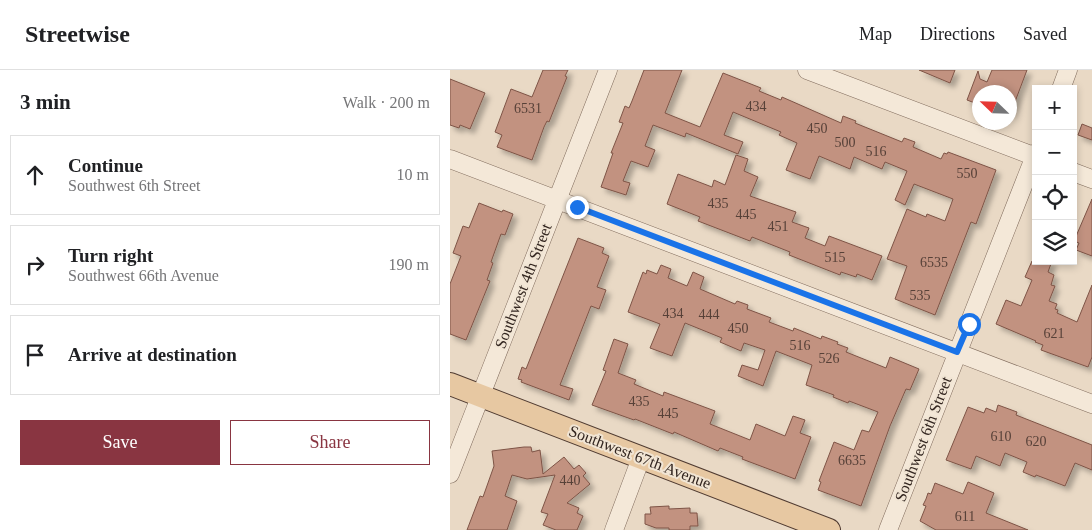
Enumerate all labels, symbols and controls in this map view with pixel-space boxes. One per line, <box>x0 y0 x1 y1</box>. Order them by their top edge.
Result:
text: Streetwise <box>25 21 130 47</box>
text: Map <box>859 24 892 44</box>
text: Directions <box>920 24 995 44</box>
text: Saved <box>1023 24 1067 44</box>
north arrow <box>972 85 1017 130</box>
map controls <box>1032 85 1077 265</box>
button: + <box>1032 85 1077 130</box>
text: 3 min <box>20 90 71 114</box>
text: Walk · 200 m <box>343 94 430 111</box>
house number: 434 <box>746 99 767 114</box>
house number: 6531 <box>514 101 542 116</box>
house number: 450 <box>807 121 828 136</box>
button: − <box>1032 130 1077 175</box>
house number: 500 <box>835 135 856 150</box>
house number: 516 <box>866 144 887 159</box>
text: Continue <box>68 155 143 176</box>
icon: ahead <box>21 161 49 189</box>
text: 10 m <box>397 166 429 183</box>
house number: 550 <box>957 166 978 181</box>
button: locate <box>1032 175 1077 220</box>
text: Southwest 6th Street <box>68 177 200 194</box>
route end <box>566 196 589 219</box>
house number: 435 <box>708 196 729 211</box>
house number: 445 <box>736 207 757 222</box>
house number: 451 <box>768 219 789 234</box>
button: layers <box>1032 220 1077 265</box>
street label: Southwest 4th Street <box>491 221 555 351</box>
text: Turn right <box>68 245 153 266</box>
house number: 515 <box>825 250 846 265</box>
icon: right <box>21 251 49 279</box>
house number: 6535 <box>920 255 948 270</box>
text: 190 m <box>389 256 429 273</box>
text: Southwest 66th Avenue <box>68 267 219 284</box>
house number: 535 <box>910 288 931 303</box>
house number: 434 <box>663 306 684 321</box>
house number: 444 <box>699 307 720 322</box>
route start <box>958 313 981 336</box>
house number: 450 <box>728 321 749 336</box>
house number: 621 <box>1044 326 1065 341</box>
house number: 516 <box>790 338 811 353</box>
icon: arrive <box>21 341 49 369</box>
text: Arrive at destination <box>68 344 237 365</box>
house number: 526 <box>819 351 840 366</box>
street label: Southwest 6th Street <box>891 374 955 504</box>
house number: 435 <box>629 394 650 409</box>
house number: 445 <box>658 406 679 421</box>
button: Save <box>20 420 220 465</box>
button: Share <box>230 420 430 465</box>
street label: Southwest 67th Avenue <box>567 422 713 492</box>
house number: 610 <box>991 429 1012 444</box>
house number: 620 <box>1026 434 1047 449</box>
house number: 6635 <box>838 453 866 468</box>
house number: 440 <box>560 473 581 488</box>
house number: 611 <box>955 509 975 524</box>

